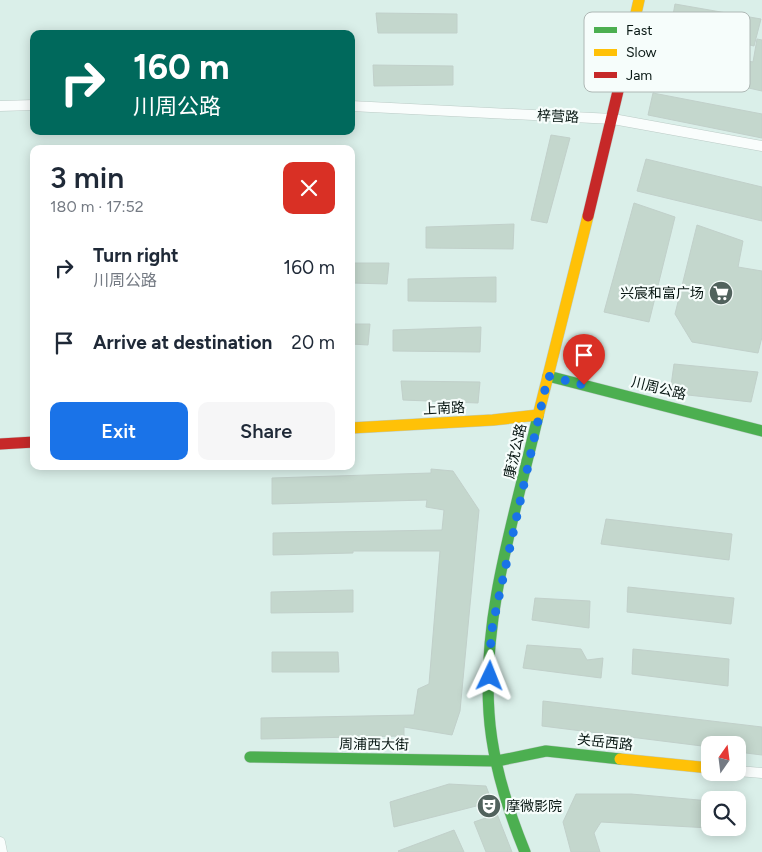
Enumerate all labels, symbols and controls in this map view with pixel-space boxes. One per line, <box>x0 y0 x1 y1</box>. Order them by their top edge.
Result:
legend <box>584 12 750 92</box>
text: Fast <box>626 22 652 39</box>
text: Slow <box>626 44 657 61</box>
text: 160 m <box>133 46 230 88</box>
icon: right <box>50 50 115 115</box>
text: Jam <box>626 67 652 84</box>
text: 川周公路 <box>133 93 221 120</box>
street label: 梓营路 <box>537 107 579 126</box>
text: 3 min <box>50 159 124 196</box>
button: close <box>283 162 335 214</box>
text: 180 m · 17:52 <box>50 197 144 216</box>
text: Turn right <box>93 244 179 267</box>
icon: right <box>50 254 78 282</box>
text: 160 m <box>283 256 335 279</box>
text: 川周公路 <box>93 271 157 290</box>
supermarket icon: 兴宸和富广场 <box>708 280 734 306</box>
place label: 兴宸和富广场 <box>620 285 704 302</box>
icon: arrive <box>50 329 78 357</box>
text: Arrive at destination <box>93 331 272 354</box>
text: 20 m <box>291 331 335 354</box>
pin <box>563 334 605 385</box>
icon: arrive <box>570 341 598 369</box>
street label: 川周公路 <box>630 373 688 404</box>
street label: 上南路 <box>423 399 465 418</box>
button: Exit <box>50 402 188 460</box>
button: Share <box>198 402 335 460</box>
street label: 康沈公路 <box>501 422 530 480</box>
position arrow <box>463 649 515 701</box>
street label: 关岳西路 <box>576 731 634 754</box>
street label: 周浦西大街 <box>339 735 409 754</box>
north arrow <box>701 736 746 781</box>
map controls <box>701 736 746 836</box>
button: search <box>701 791 746 836</box>
theatre icon: 摩微影院 <box>476 793 502 819</box>
place label: 摩微影院 <box>506 798 562 815</box>

